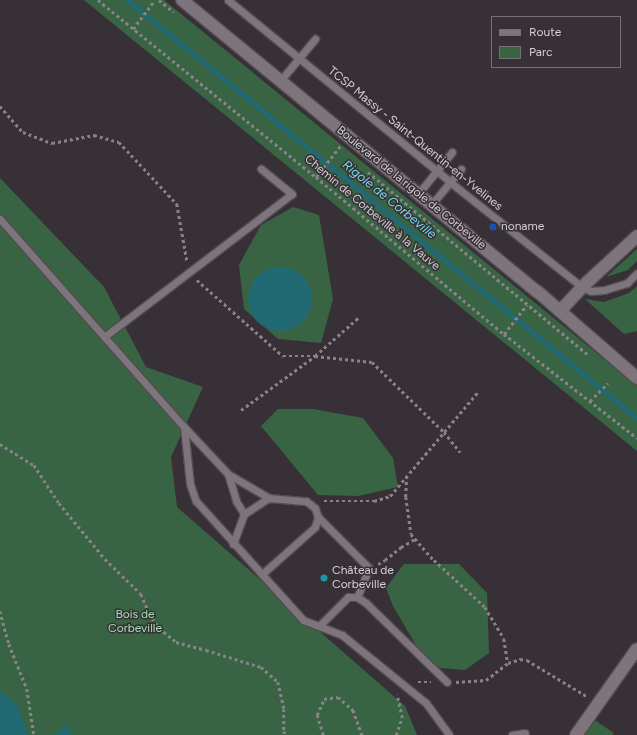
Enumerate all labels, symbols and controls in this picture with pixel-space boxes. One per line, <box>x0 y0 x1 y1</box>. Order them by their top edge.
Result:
legend <box>491 16 621 68</box>
text: Route <box>529 25 561 39</box>
text: Parc <box>529 45 553 59</box>
street label: TCSP Massy - Saint-Quentin-en-Yvelines <box>325 64 505 214</box>
street label: Boulevard de la rigole de Corbeville <box>333 123 489 253</box>
street label: Chemin de Corbeville à la Vauve <box>301 152 443 274</box>
water label: Rigole de Corbeville <box>339 157 439 243</box>
place label: noname <box>501 220 544 234</box>
marker: noname <box>488 222 498 232</box>
place label: Château de Corbeville <box>332 564 394 592</box>
marker: Château de Corbeville <box>319 573 329 583</box>
park label: Bois de Corbeville <box>108 608 162 636</box>

